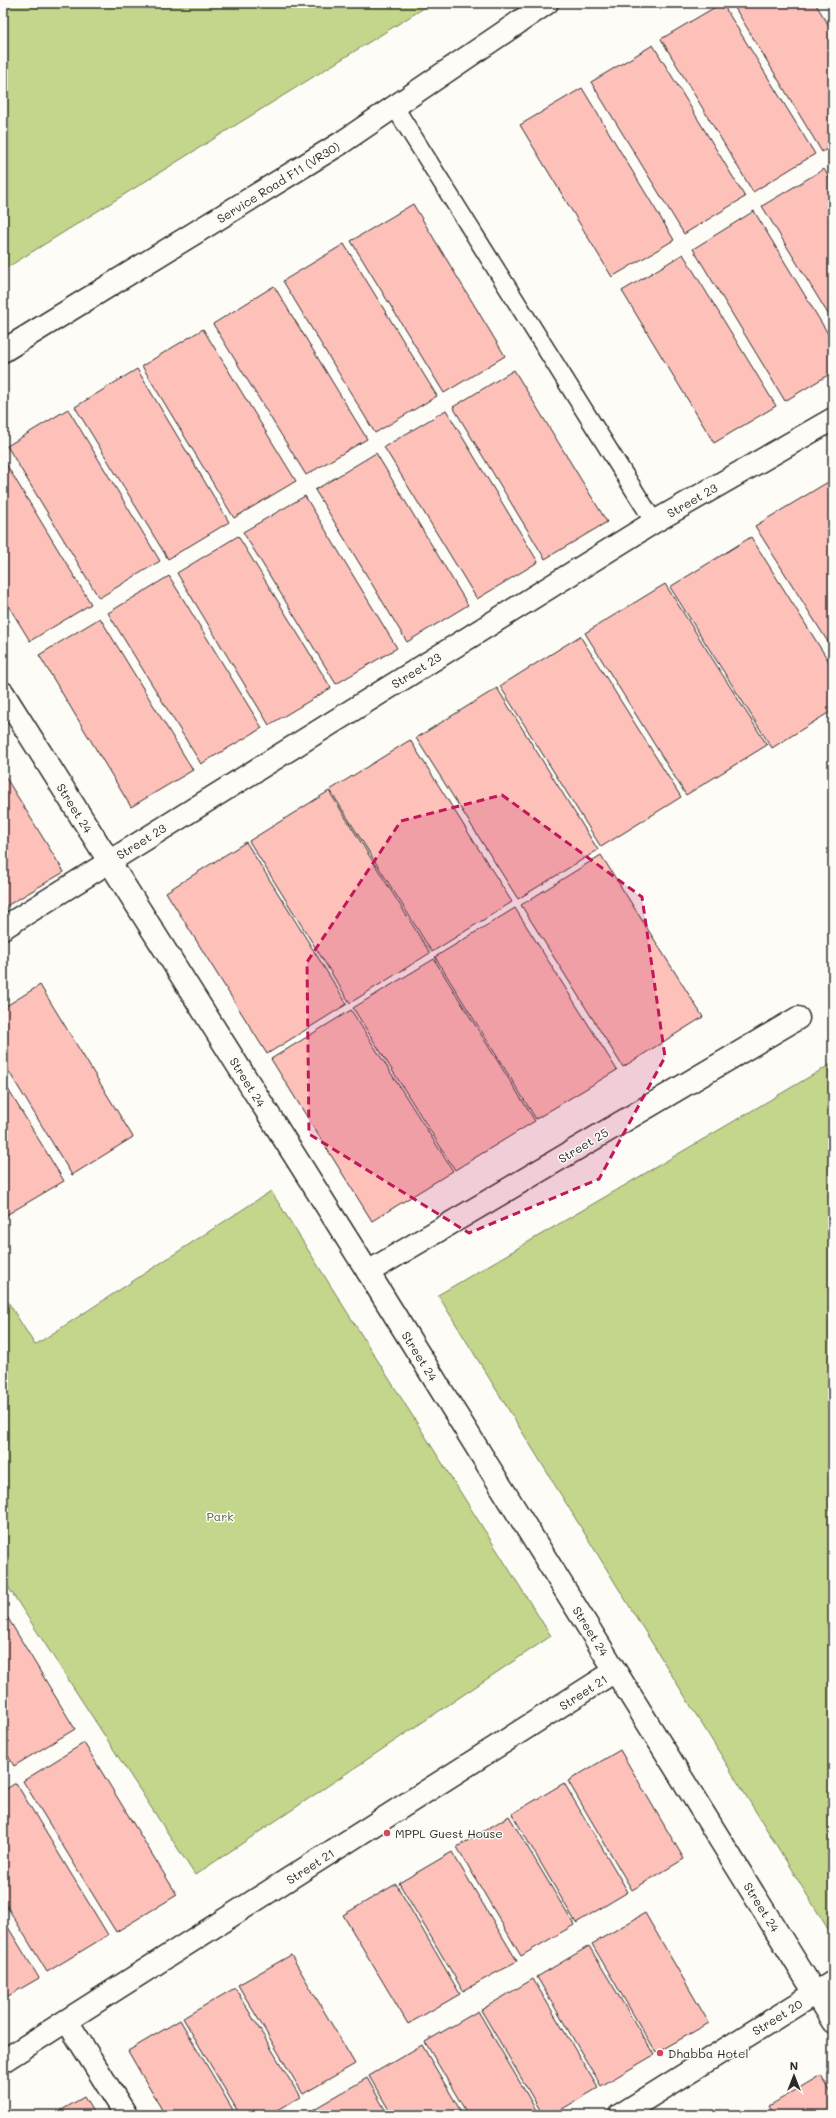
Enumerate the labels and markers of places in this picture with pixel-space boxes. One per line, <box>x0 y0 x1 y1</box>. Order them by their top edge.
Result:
place label: MPPL Guest House <box>395 1825 503 1841</box>
marker: MPPL Guest House <box>382 1828 392 1838</box>
place label: Dhabba Hotel <box>668 2045 749 2061</box>
marker: Dhabba Hotel <box>655 2048 665 2058</box>

